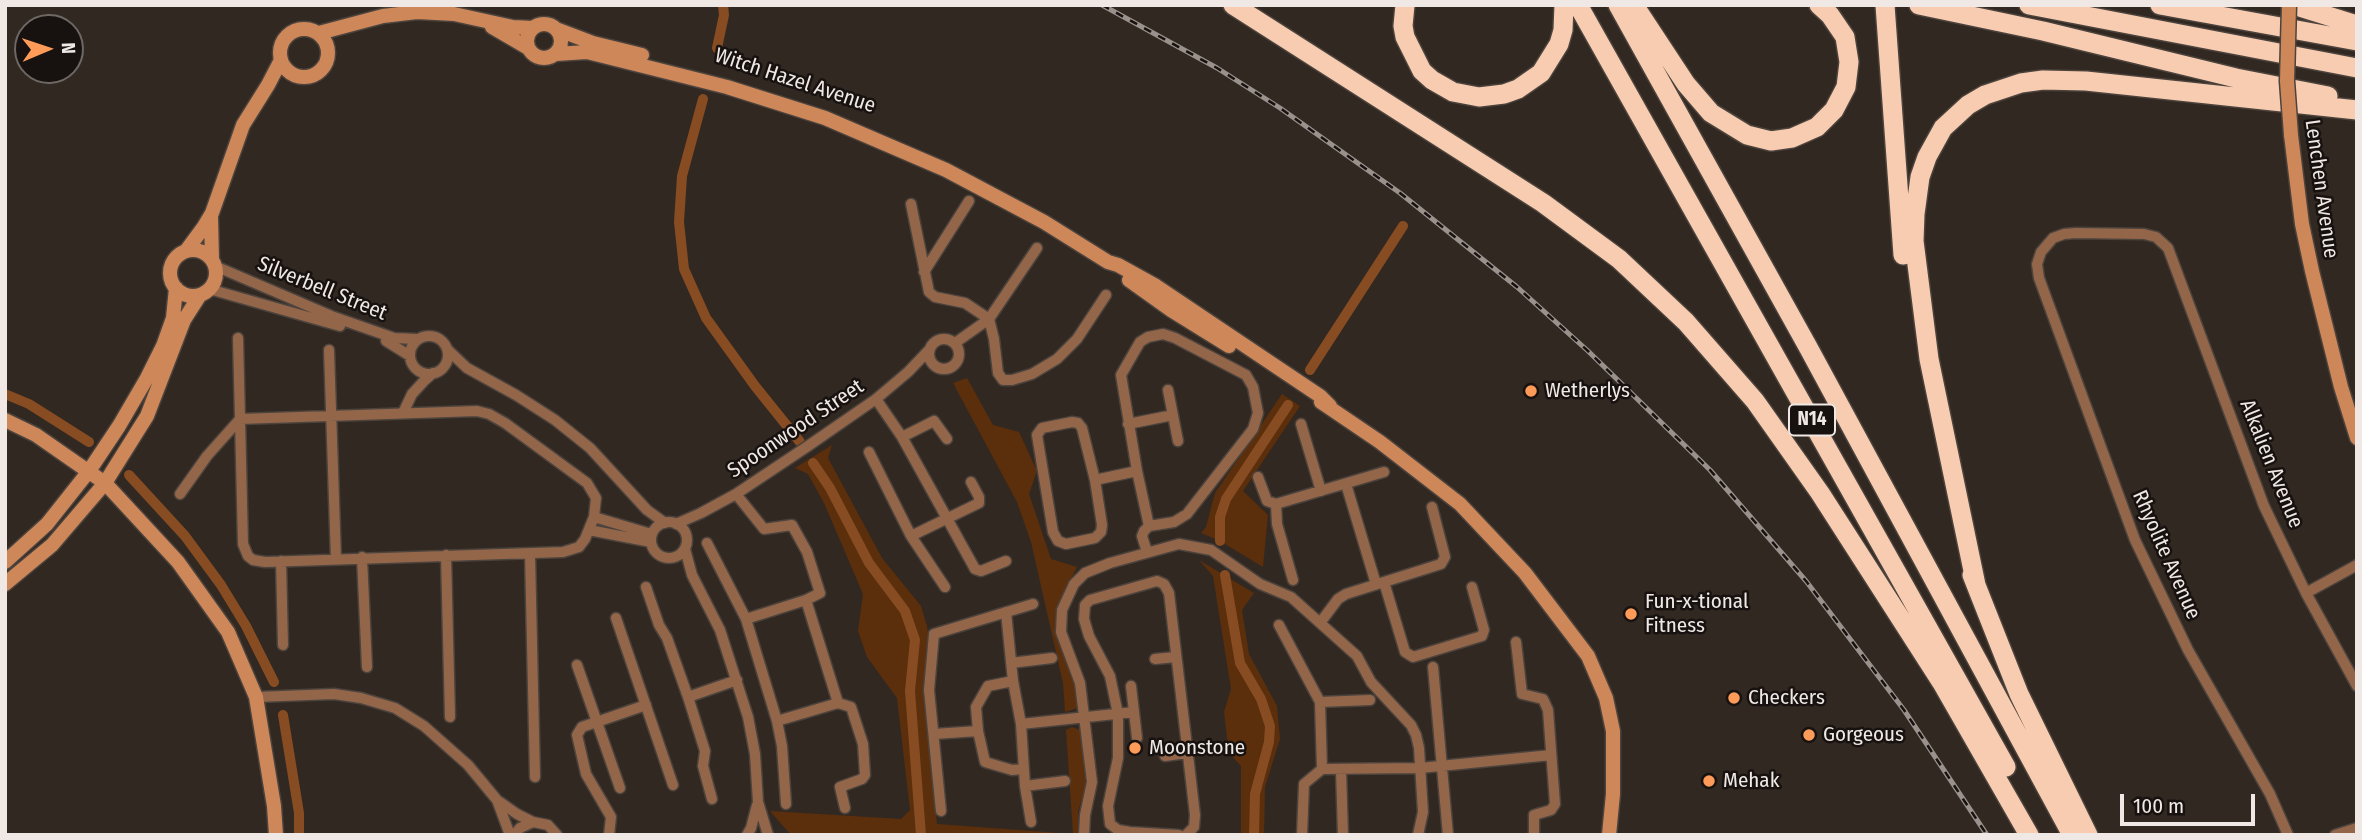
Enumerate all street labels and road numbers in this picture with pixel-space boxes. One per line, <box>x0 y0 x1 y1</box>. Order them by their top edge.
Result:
street label: Witch Hazel Avenue <box>711 43 879 119</box>
street label: Lenchen Avenue <box>2299 118 2343 260</box>
street label: Silverbell Street <box>254 252 390 326</box>
street label: Spoonwood Street <box>723 374 869 484</box>
street label: Alkalien Avenue <box>2234 396 2308 532</box>
road number: N14 <box>1789 404 1835 436</box>
street label: Rhyolite Avenue <box>2126 487 2206 623</box>

